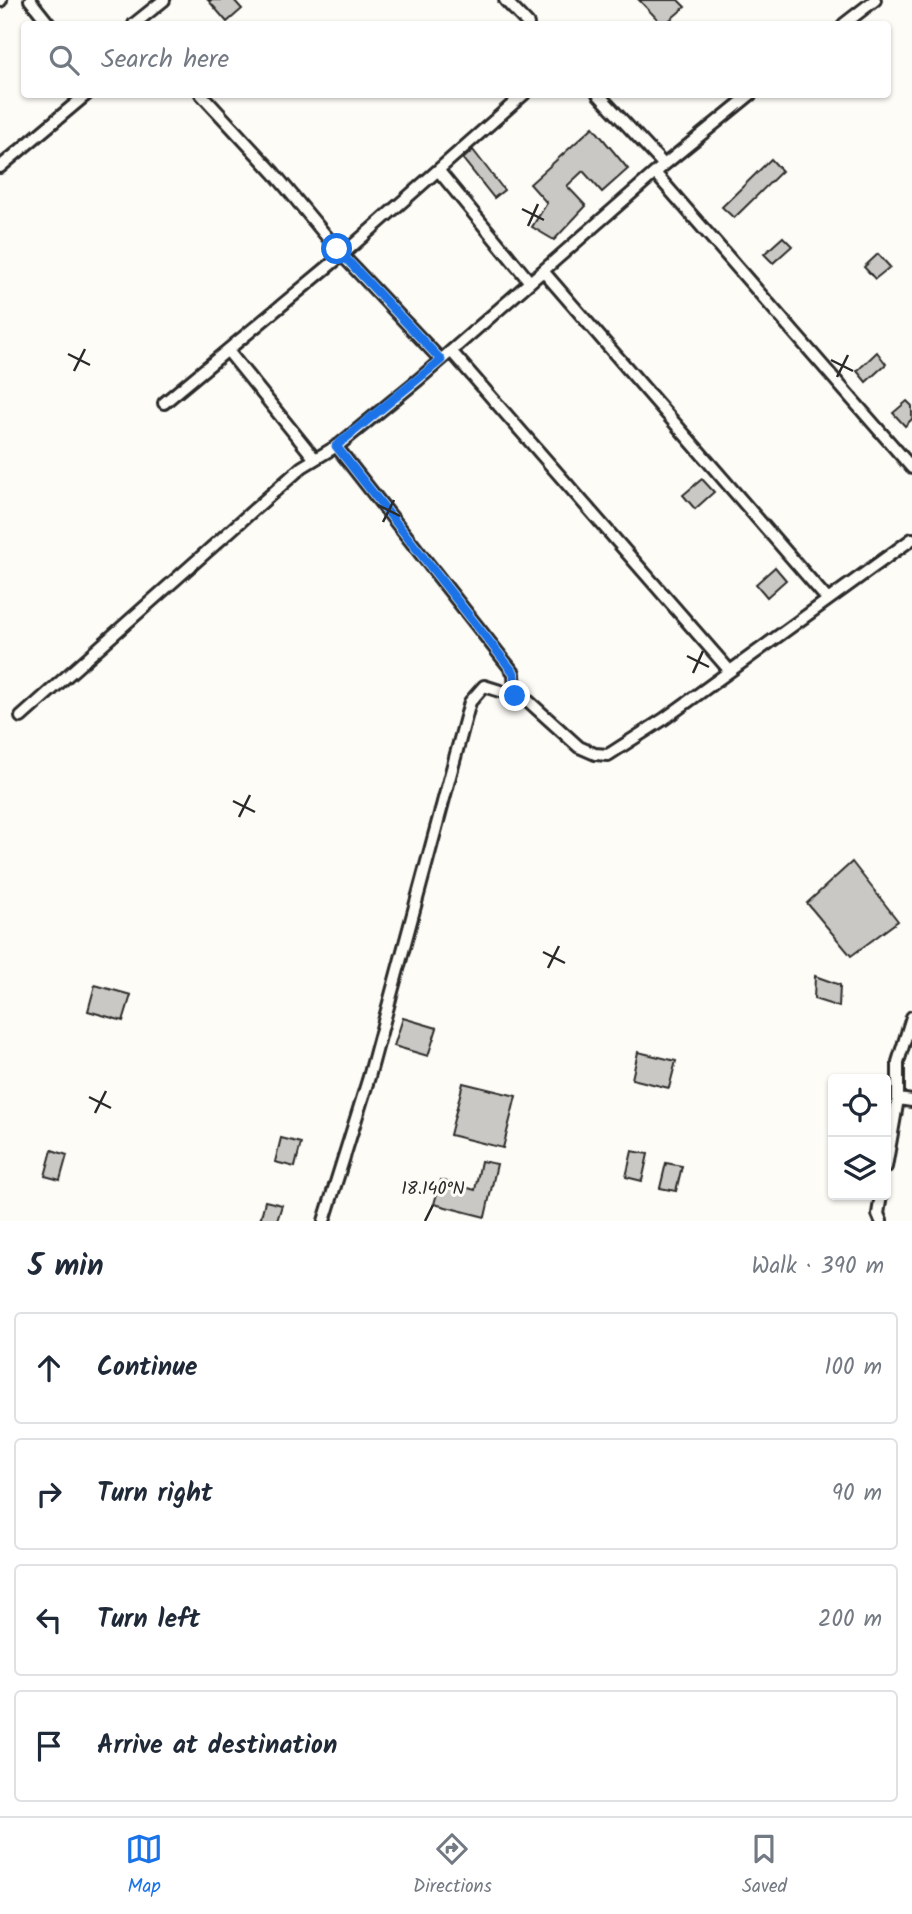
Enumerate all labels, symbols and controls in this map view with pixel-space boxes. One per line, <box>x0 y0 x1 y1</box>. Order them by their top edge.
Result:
search box <box>21 21 891 98</box>
text: Search here <box>101 39 229 81</box>
icon: search <box>45 41 83 79</box>
route start <box>321 233 352 264</box>
route end <box>499 680 530 711</box>
map controls <box>828 1074 891 1200</box>
button: locate <box>828 1074 891 1137</box>
button: layers <box>828 1137 891 1200</box>
text: 18.140°N <box>401 1175 465 1204</box>
text: 5 min <box>28 1243 104 1291</box>
text: Walk · 390 m <box>752 1249 884 1285</box>
text: Continue <box>97 1347 198 1389</box>
icon: ahead <box>30 1349 68 1387</box>
text: 100 m <box>824 1350 882 1386</box>
text: Turn right <box>97 1473 213 1515</box>
icon: right <box>30 1475 68 1513</box>
text: 90 m <box>832 1476 882 1512</box>
text: Turn left <box>97 1599 200 1641</box>
icon: left <box>30 1601 68 1639</box>
text: 200 m <box>818 1602 882 1638</box>
text: Arrive at destination <box>97 1725 337 1767</box>
icon: arrive <box>30 1727 68 1765</box>
tab: Map <box>125 1830 163 1902</box>
tab: Directions <box>413 1830 492 1902</box>
tab: Saved <box>742 1830 787 1902</box>

